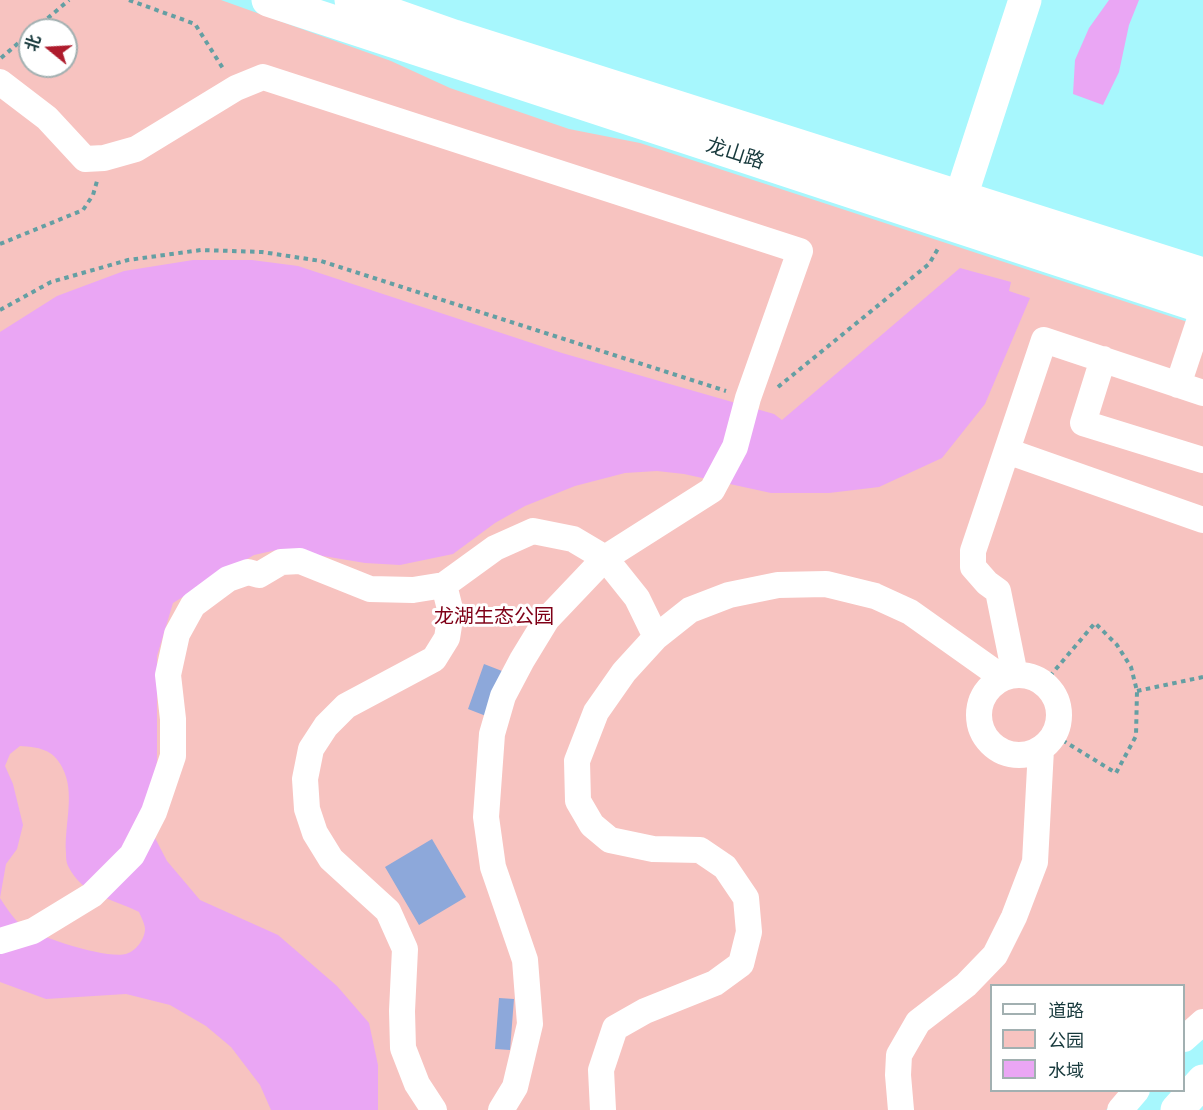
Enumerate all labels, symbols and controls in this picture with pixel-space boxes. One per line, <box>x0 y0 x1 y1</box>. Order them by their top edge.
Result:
north arrow <box>18 18 78 78</box>
text: 北 <box>20 32 46 54</box>
street label: 龙山路 <box>703 133 767 175</box>
park label: 龙湖生态公园 <box>434 605 554 629</box>
legend <box>990 984 1185 1092</box>
text: 道路 <box>1048 998 1084 1022</box>
text: 公园 <box>1048 1028 1084 1052</box>
text: 水域 <box>1048 1058 1084 1082</box>

